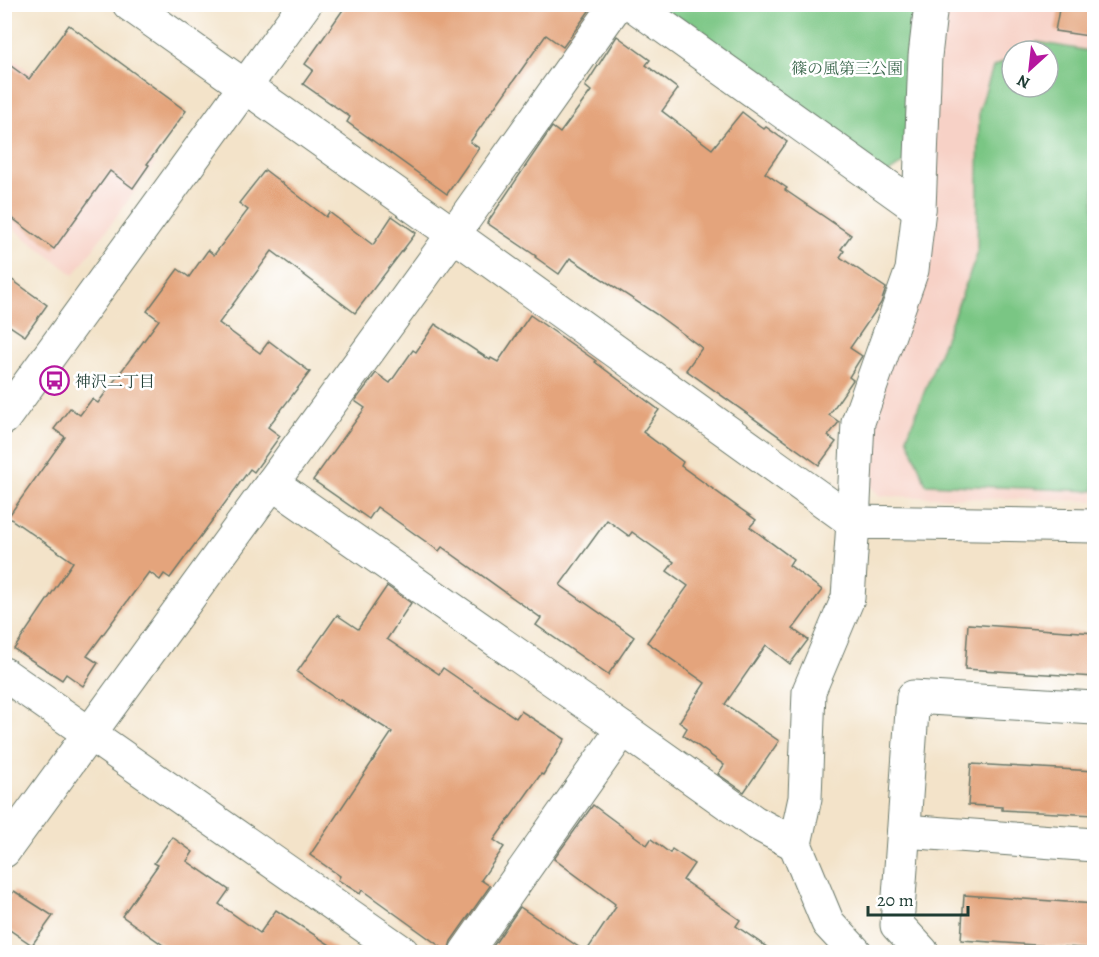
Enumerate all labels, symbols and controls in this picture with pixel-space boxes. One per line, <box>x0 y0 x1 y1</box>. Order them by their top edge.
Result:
north arrow <box>1000 39 1060 99</box>
park label: 篠の風第三公園 <box>791 58 903 80</box>
text: N <box>1013 69 1034 94</box>
bus stop icon: 神沢二丁目 <box>38 365 70 397</box>
place label: 神沢二丁目 <box>75 371 155 393</box>
scale bar <box>868 879 968 917</box>
text: 20 m <box>877 888 914 912</box>

